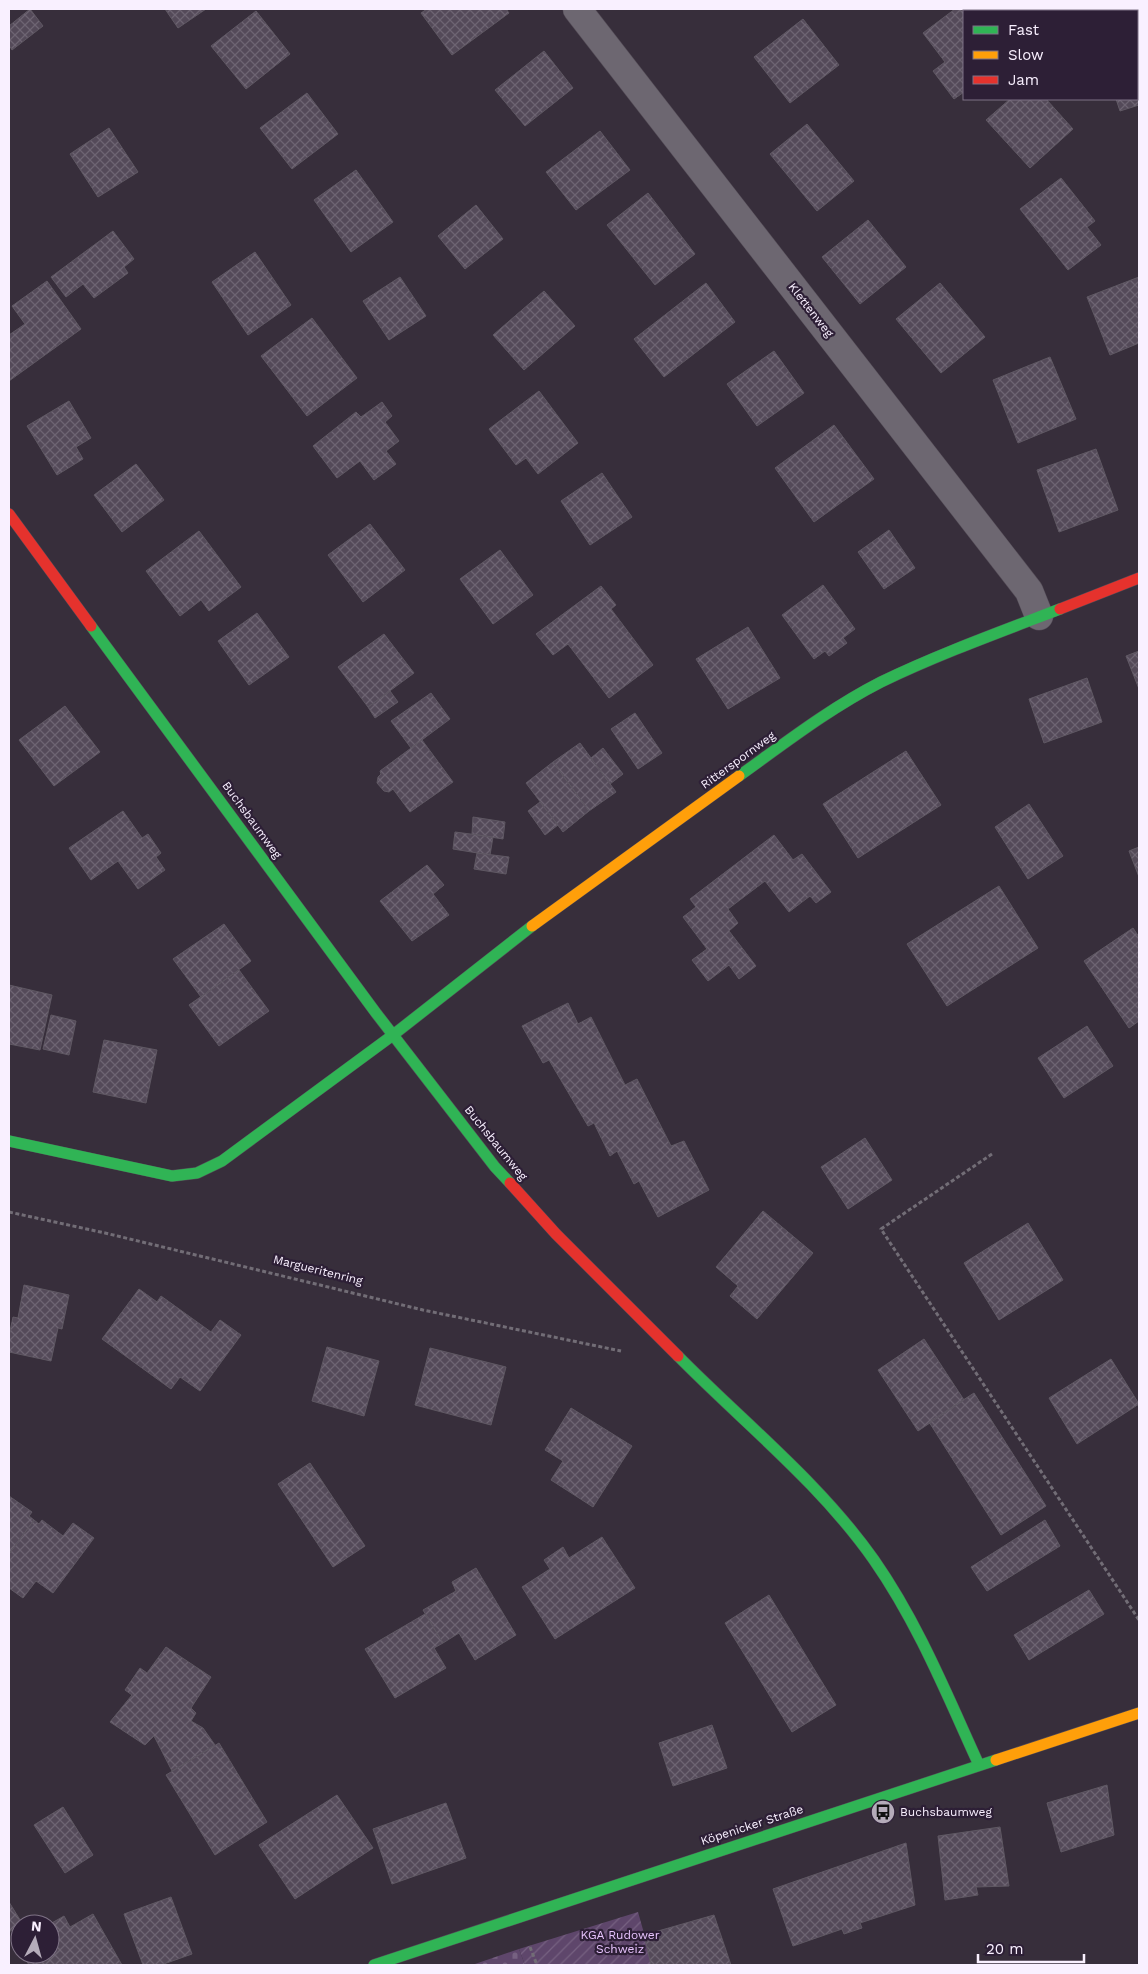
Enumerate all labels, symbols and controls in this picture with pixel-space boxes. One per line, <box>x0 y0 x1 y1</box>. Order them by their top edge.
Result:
legend <box>963 10 1138 100</box>
text: Fast <box>1008 21 1040 39</box>
text: Slow <box>1008 46 1044 64</box>
text: Jam <box>1008 71 1039 89</box>
street label: Klettenweg <box>785 280 837 340</box>
street label: Ritterspornweg <box>698 728 778 792</box>
street label: Buchsbaumweg <box>219 779 285 862</box>
street label: Buchsbaumweg <box>462 1103 531 1184</box>
street label: Margueritenring <box>272 1252 365 1288</box>
bus stop icon: Buchsbaumweg <box>870 1799 896 1825</box>
street label: Köpenicker Straße <box>699 1802 805 1848</box>
place label: Buchsbaumweg <box>900 1805 993 1819</box>
north arrow <box>10 1914 60 1964</box>
text: N <box>30 1918 42 1935</box>
park label: KGA Rudower Schweiz <box>580 1928 660 1956</box>
scale bar <box>978 1932 1084 1964</box>
text: 20 m <box>986 1940 1024 1958</box>

